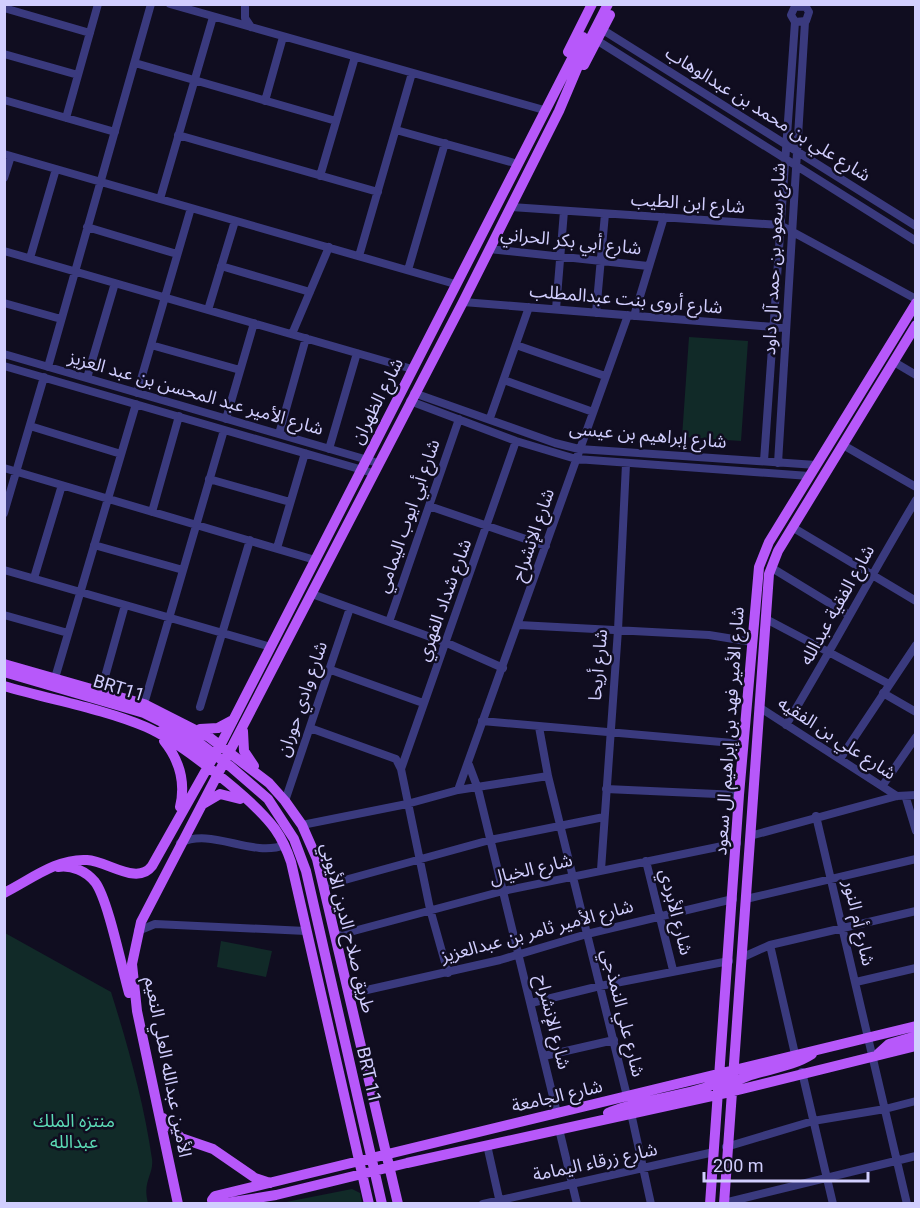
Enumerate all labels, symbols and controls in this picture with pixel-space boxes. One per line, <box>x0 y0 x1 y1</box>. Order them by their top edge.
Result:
street label: شارع علي بن محمد بن عبدالوهاب <box>660 42 875 189</box>
street label: شارع سعود بن حمد آل داود <box>758 162 793 356</box>
street label: شارع ابن الطيب <box>630 188 746 221</box>
street label: شارع أبي بكر الحراني <box>499 222 642 262</box>
street label: شارع أروى بنت عبدالمطلب <box>528 279 723 321</box>
street label: شارع الأمير عبد المحسن بن عبد العزيز <box>64 346 326 443</box>
street label: شارع الظهران <box>346 354 411 449</box>
street label: شارع إبراهيم بن عيسى <box>568 417 728 456</box>
street label: شارع أبي ايوب اليمامي <box>371 436 447 597</box>
street label: شارع الإنشراح <box>507 486 562 585</box>
street label: شارع شداد الفهري <box>412 536 479 665</box>
street label: شارع الفقية عبدالله <box>795 541 882 670</box>
street label: شارع الأمير فهد بن إبراهيم ال سعود <box>709 606 752 856</box>
street label: شارع أريحا <box>584 628 615 702</box>
street label: شارع وادي حوران <box>272 638 335 761</box>
street label: BRT11 <box>91 670 147 705</box>
street label: شارع علي بن الفقيه <box>772 692 900 787</box>
street label: طريق صلاح الدين الأيوبي <box>314 841 380 1016</box>
street label: شارع الخيال <box>487 849 575 892</box>
street label: شارع الأبردي <box>652 867 697 958</box>
street label: شارع أم النور <box>835 877 880 969</box>
street label: شارع الأمير ثامر بن عبدالعزيز <box>437 895 636 970</box>
street label: شارع علي النمذجي <box>594 947 649 1080</box>
street label: شارع الإنشراح <box>528 972 575 1072</box>
street label: الأمين عبدالله العلي النعيم <box>138 975 196 1160</box>
street label: BRT 11 <box>353 1045 386 1105</box>
street label: شارع الجامعة <box>509 1075 605 1120</box>
park label: منتزه الملك عبدالله <box>33 1110 115 1152</box>
street label: شارع زرقاء اليمامة <box>531 1138 660 1189</box>
scale bar <box>704 1145 868 1183</box>
text: 200 m <box>713 1155 764 1176</box>

